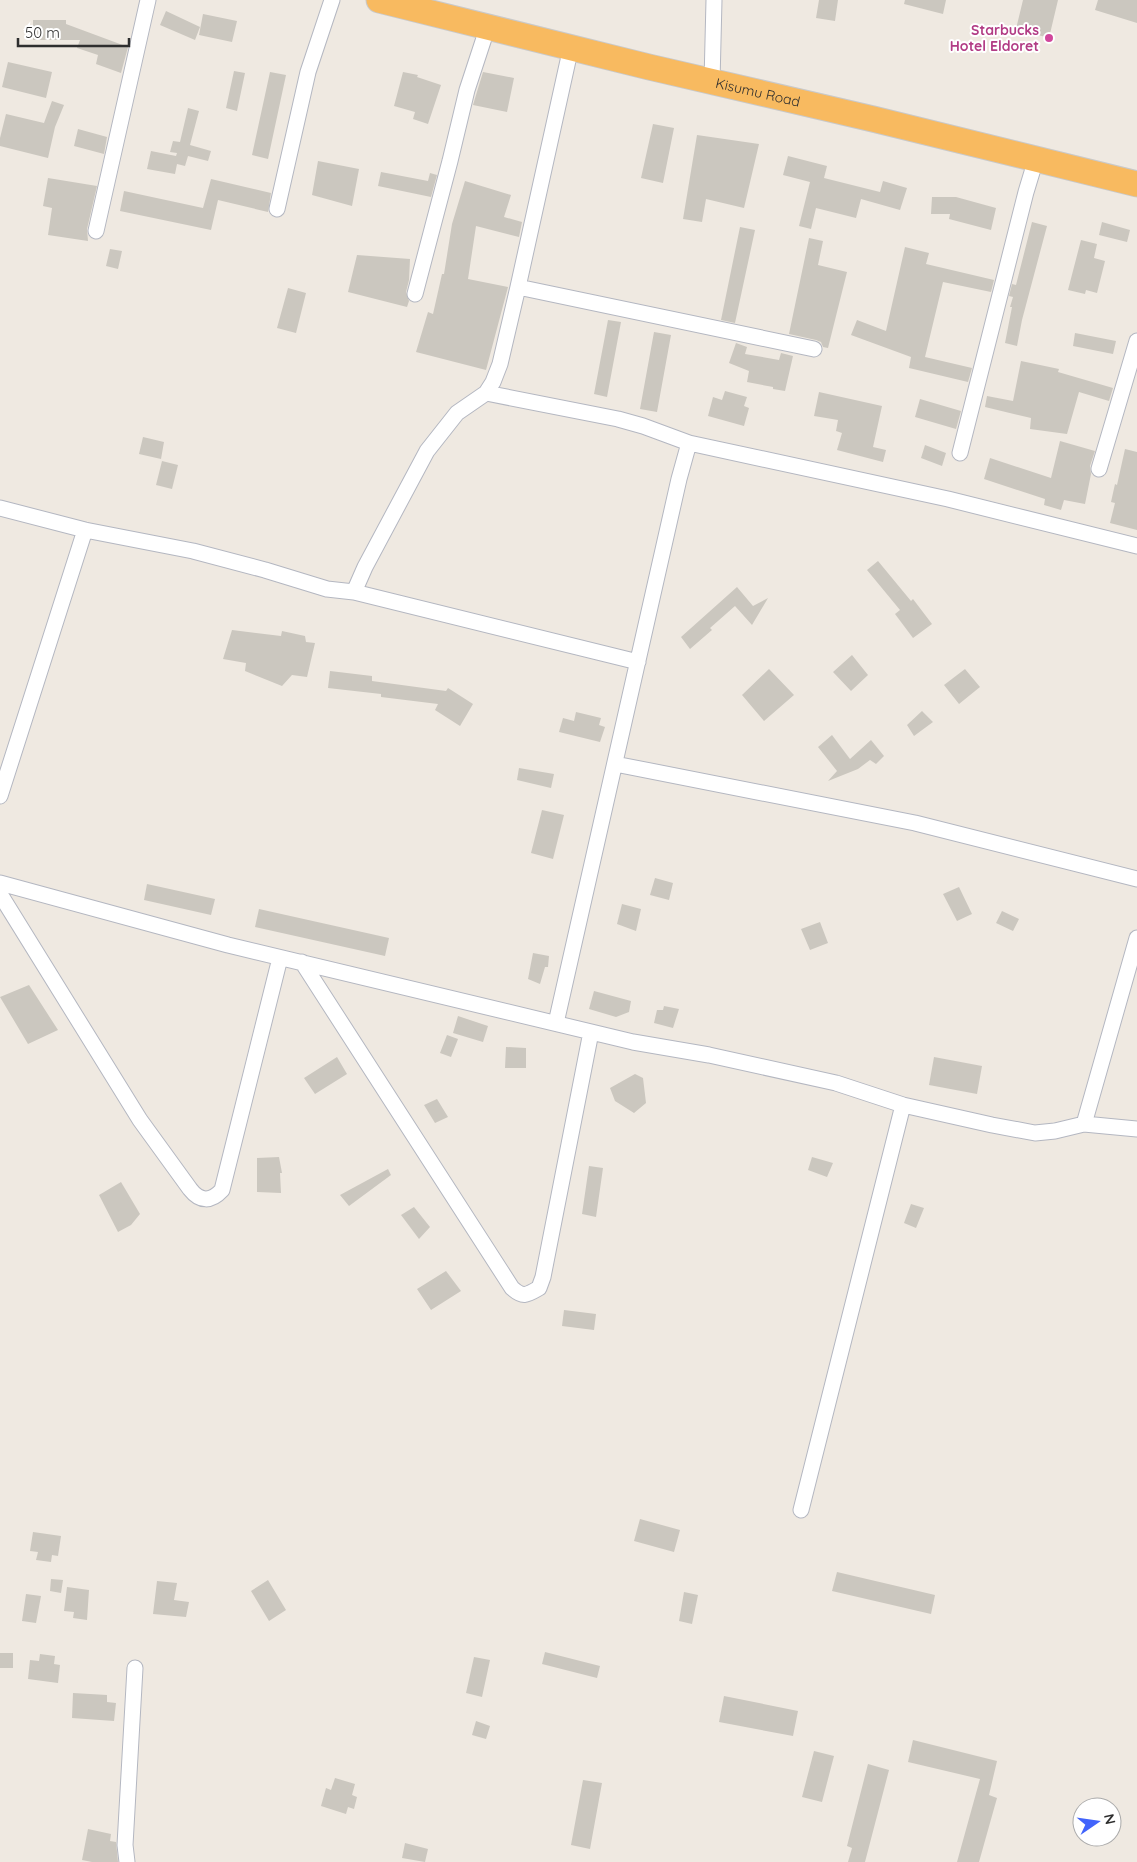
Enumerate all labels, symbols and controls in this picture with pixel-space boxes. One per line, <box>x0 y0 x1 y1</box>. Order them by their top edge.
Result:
scale bar <box>18 15 129 47</box>
place label: Starbucks Hotel Eldoret <box>950 21 1039 55</box>
text: 50 m <box>25 23 60 42</box>
marker: Starbucks Hotel Eldoret <box>1043 32 1055 44</box>
street label: Kisumu Road <box>714 74 802 111</box>
north arrow <box>1072 1797 1122 1847</box>
text: N <box>1100 1812 1120 1826</box>

